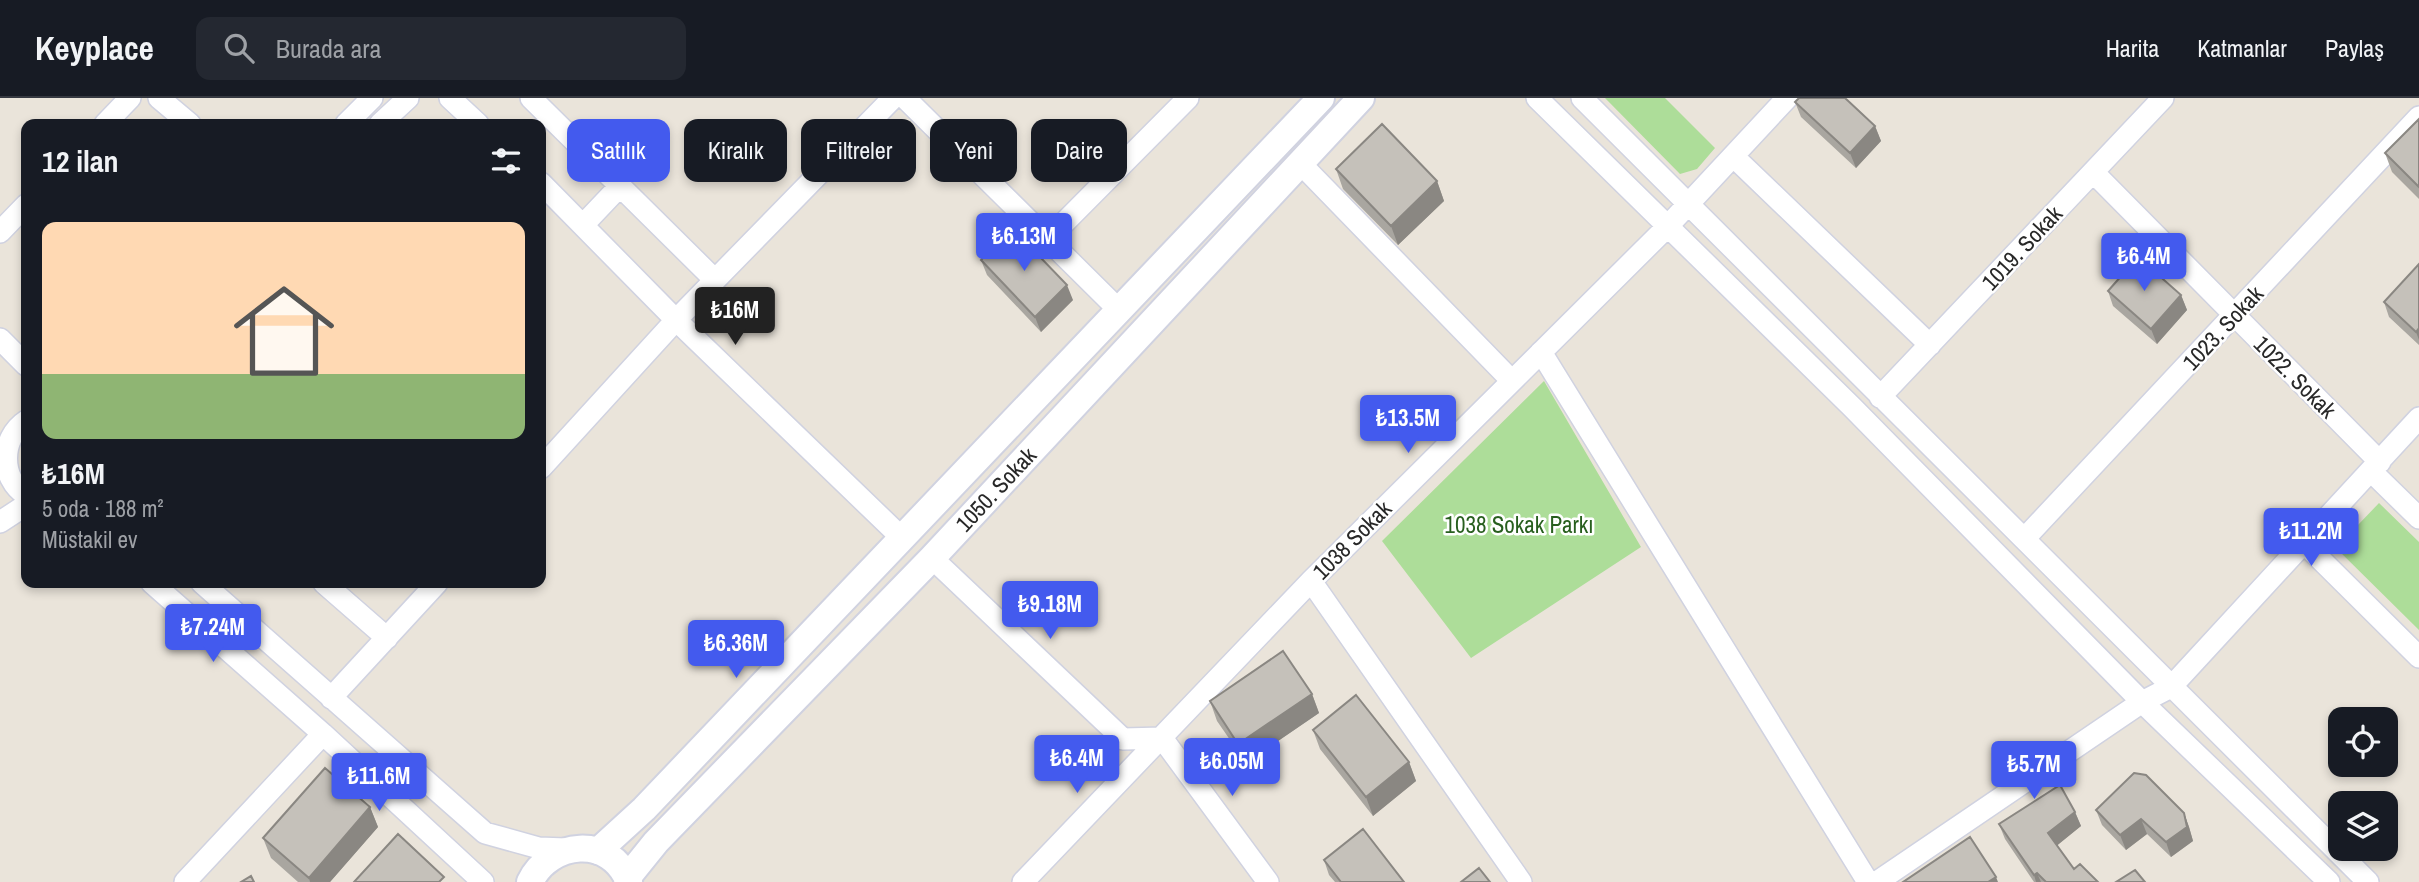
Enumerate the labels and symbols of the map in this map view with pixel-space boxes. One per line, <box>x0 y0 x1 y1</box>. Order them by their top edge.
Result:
street label: 1019. Sokak <box>1975 198 2069 297</box>
pin: ₺6.13M <box>967 214 1081 273</box>
pin: ₺6.4M <box>2095 234 2193 293</box>
street label: 1023. Sokak <box>2176 278 2270 377</box>
pin: ₺16M <box>694 288 776 347</box>
street label: 1022. Sokak <box>2247 329 2344 425</box>
pin: ₺13.5M <box>1351 396 1465 455</box>
street label: 1050. Sokak <box>948 440 1043 538</box>
street label: 1038 Sokak <box>1305 493 1398 586</box>
pin: ₺11.2M <box>2254 508 2368 568</box>
park label: 1038 Sokak Parkı <box>1445 509 1593 540</box>
pin: ₺9.18M <box>993 582 1107 641</box>
pin: ₺7.24M <box>156 604 270 664</box>
pin: ₺6.36M <box>679 620 793 680</box>
pin: ₺6.4M <box>1028 736 1126 795</box>
pin: ₺6.05M <box>1175 738 1289 798</box>
pin: ₺5.7M <box>1985 742 2083 801</box>
pin: ₺11.6M <box>322 754 436 813</box>

